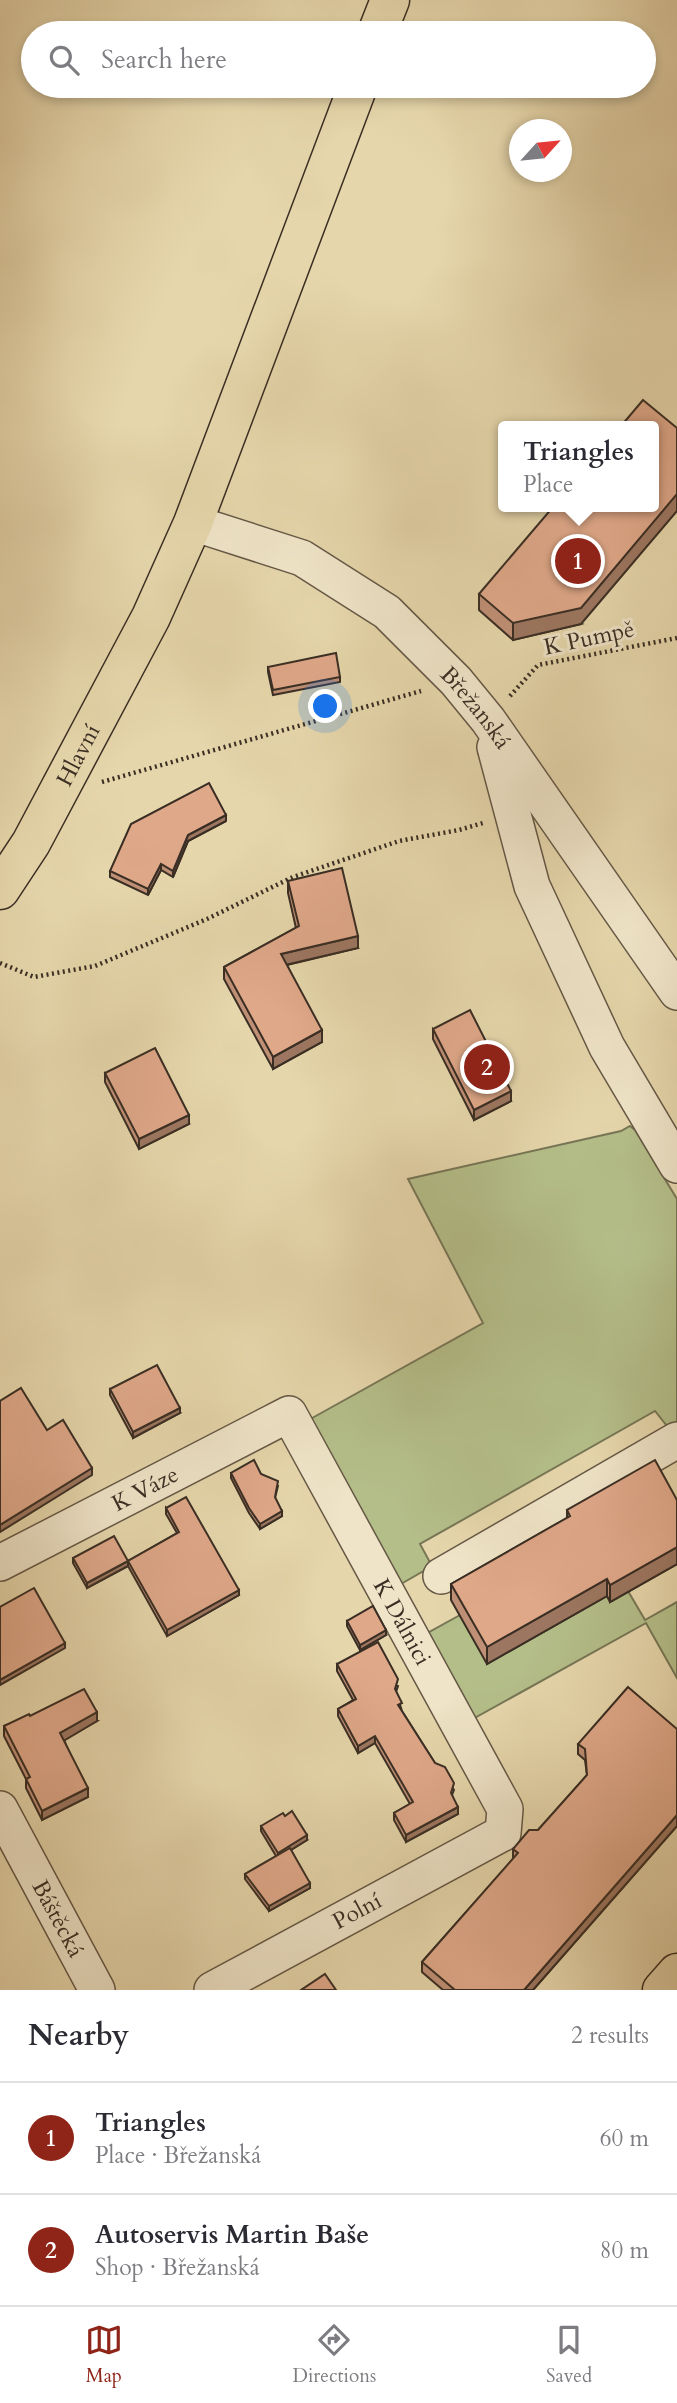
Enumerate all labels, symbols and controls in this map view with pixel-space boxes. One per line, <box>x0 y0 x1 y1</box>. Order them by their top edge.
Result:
search box <box>21 21 656 98</box>
icon: search <box>45 41 83 79</box>
text: Search here <box>101 42 227 77</box>
north arrow <box>509 119 572 182</box>
popup <box>498 421 659 512</box>
text: Triangles <box>523 434 634 469</box>
text: Place <box>523 469 573 500</box>
pin: 1 <box>555 535 601 587</box>
street label: K Pumpě <box>541 613 637 663</box>
street label: Břežanská <box>434 659 519 755</box>
your location <box>308 689 342 723</box>
street label: Hlavní <box>49 718 107 791</box>
pin: 2 <box>464 1041 510 1093</box>
street label: K Váze <box>106 1458 183 1518</box>
street label: K Dálnici <box>366 1573 439 1671</box>
street label: Báštěcká <box>25 1874 92 1963</box>
street label: Polní <box>327 1885 387 1937</box>
text: Nearby <box>28 2015 129 2056</box>
text: 2 results <box>571 2020 649 2051</box>
text: Triangles <box>95 2105 206 2140</box>
text: 1 <box>45 2123 57 2154</box>
text: 60 m <box>600 2123 649 2154</box>
text: Place · Břežanská <box>95 2140 261 2171</box>
text: Autoservis Martin Baše <box>95 2217 369 2252</box>
text: 2 <box>45 2235 57 2266</box>
text: 80 m <box>600 2235 649 2266</box>
text: Shop · Břežanská <box>95 2252 260 2283</box>
tab: Map <box>85 2321 123 2389</box>
tab: Directions <box>293 2321 376 2389</box>
tab: Saved <box>546 2321 592 2389</box>

